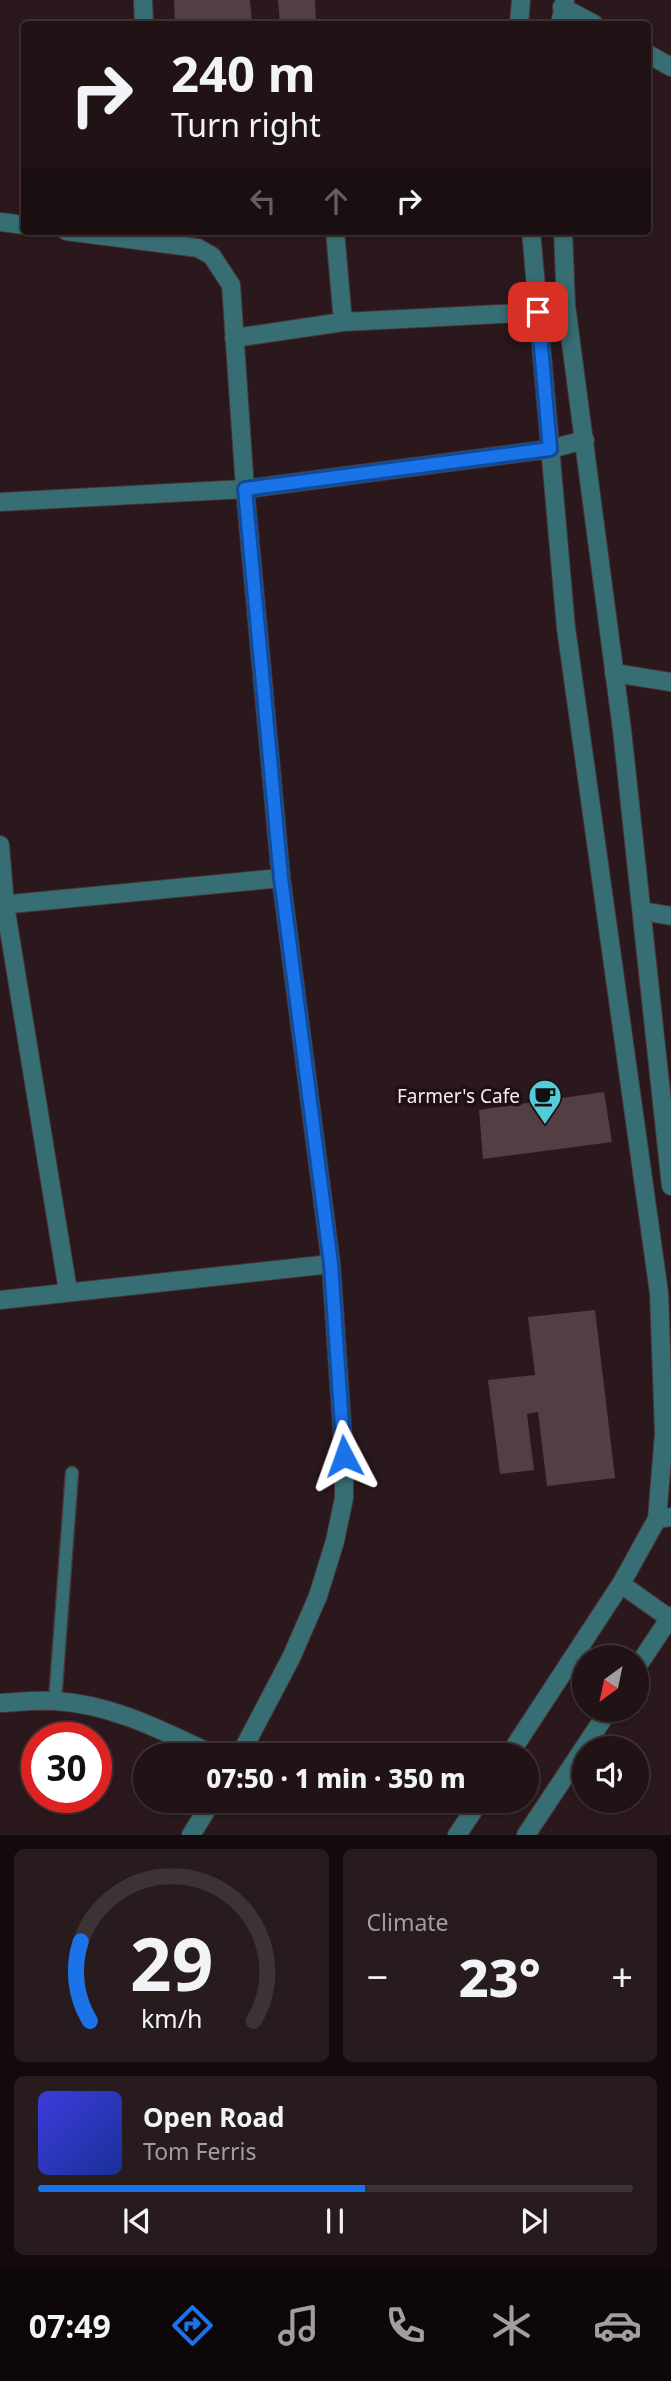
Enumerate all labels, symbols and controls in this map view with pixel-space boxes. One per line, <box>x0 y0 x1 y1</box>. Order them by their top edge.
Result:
text: 240 m <box>171 40 316 106</box>
icon: right <box>56 49 147 140</box>
text: Turn right <box>171 103 321 146</box>
icon: left <box>244 182 282 220</box>
icon: ahead <box>317 182 355 220</box>
icon: right <box>390 182 428 220</box>
pin <box>508 282 568 342</box>
icon: arrive <box>519 293 557 331</box>
cafe icon: Farmer's Cafe <box>526 1077 564 1126</box>
place label: Farmer's Cafe <box>397 1083 520 1109</box>
position arrow <box>307 1419 381 1493</box>
north arrow <box>572 1645 649 1722</box>
map controls <box>572 1645 649 1813</box>
speed limit sign: 30 <box>21 1722 112 1813</box>
button: sound <box>572 1736 649 1813</box>
text: 07:50 · 1 min · 350 m <box>206 1760 466 1796</box>
text: Climate <box>367 1906 449 1938</box>
text: 29 <box>130 1914 213 2013</box>
text: 23° <box>459 1941 541 2012</box>
text: − <box>367 1950 388 2002</box>
text: + <box>611 1950 633 2002</box>
text: km/h <box>140 2001 202 2035</box>
text: Open Road <box>143 2099 285 2135</box>
text: Tom Ferris <box>143 2135 256 2167</box>
icon: previous <box>118 2202 156 2240</box>
icon: pause <box>316 2202 354 2240</box>
icon: next <box>515 2202 553 2240</box>
icon: directions <box>168 2301 217 2350</box>
icon: music <box>274 2301 323 2350</box>
icon: phone <box>381 2301 430 2350</box>
icon: climate <box>487 2301 536 2350</box>
icon: car <box>593 2301 642 2350</box>
text: 07:49 <box>29 2304 111 2347</box>

